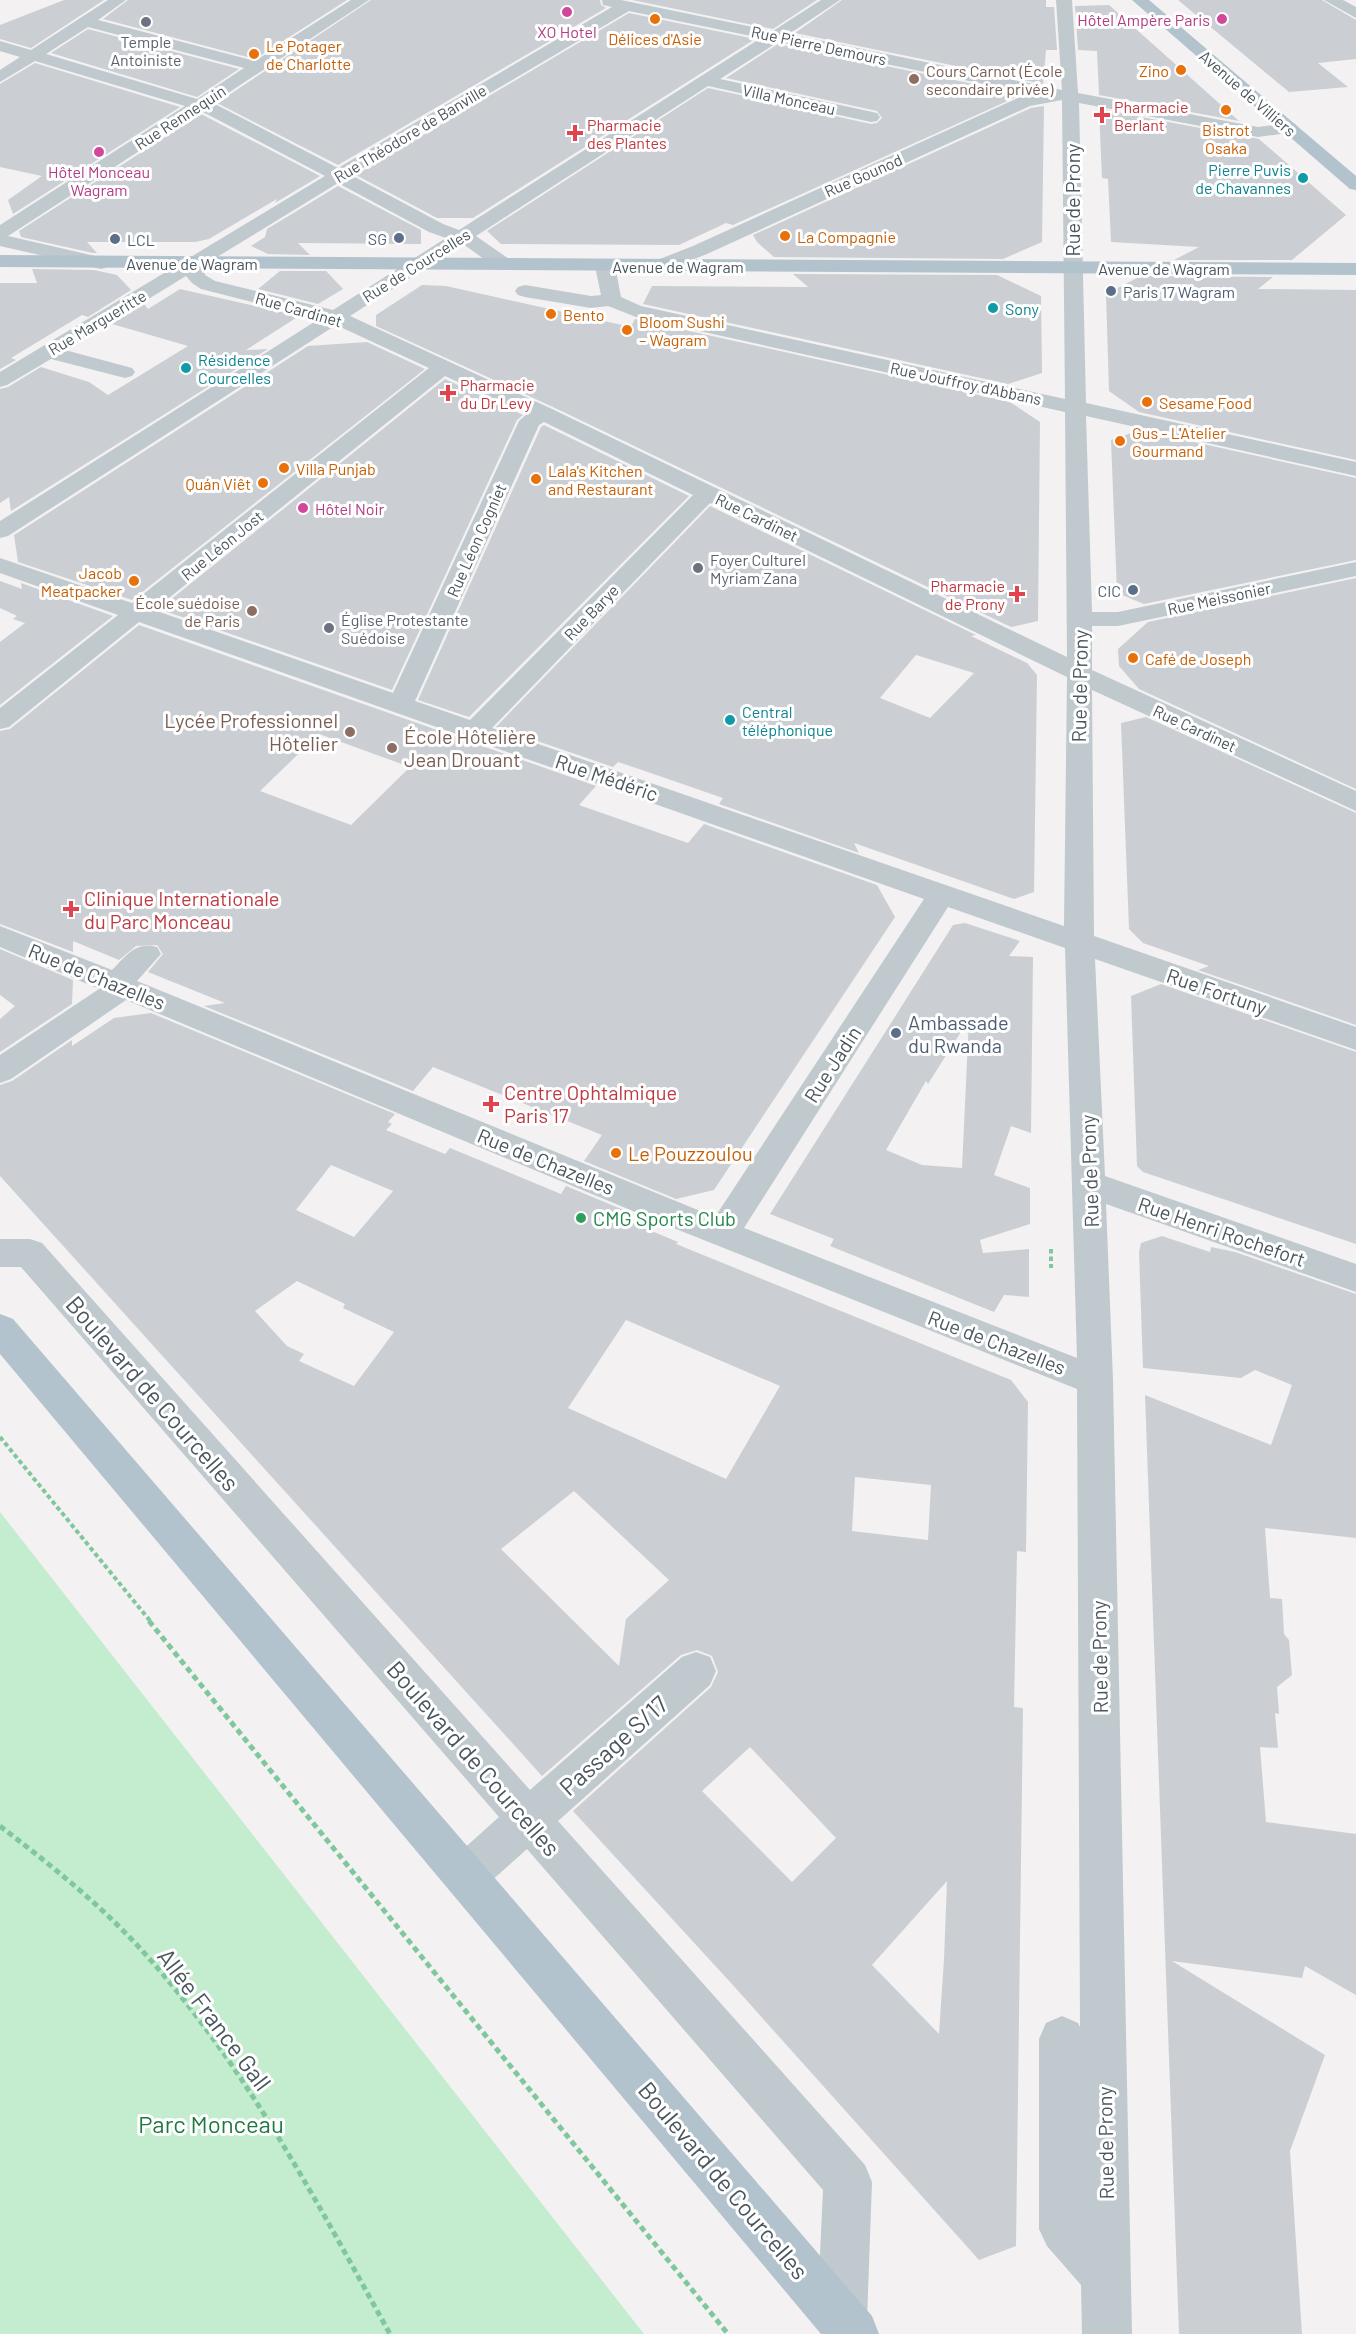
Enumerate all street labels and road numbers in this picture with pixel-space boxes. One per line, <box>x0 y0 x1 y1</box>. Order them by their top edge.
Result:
street label: Rue Pierre Demours <box>750 21 888 69</box>
street label: Avenue de Villiers <box>1196 46 1300 140</box>
street label: Rue Théodore de Banville <box>330 80 490 186</box>
street label: Villa Monceau <box>741 80 837 118</box>
street label: Rue Rennequin <box>131 81 229 153</box>
street label: Rue de Prony <box>1060 144 1084 256</box>
street label: Rue Gounod <box>821 149 905 201</box>
street label: Rue de Courcelles <box>359 224 473 306</box>
street label: Avenue de Wagram <box>126 254 258 273</box>
street label: Avenue de Wagram <box>612 257 744 276</box>
street label: Avenue de Wagram <box>1098 259 1230 278</box>
street label: Rue Margueritte <box>45 285 149 359</box>
street label: Rue Cardinet <box>254 288 344 330</box>
street label: Rue Jouffroy d'Abbans <box>889 358 1043 408</box>
street label: Rue Léon Cogniet <box>442 480 510 600</box>
street label: Rue Cardinet <box>713 489 801 545</box>
street label: Rue Léon Jost <box>177 506 267 584</box>
street label: Rue Meissonier <box>1166 578 1273 618</box>
street label: Rue Barye <box>560 580 622 644</box>
street label: Rue de Prony <box>1066 629 1092 743</box>
street label: Rue Cardinet <box>1151 701 1239 755</box>
street label: Rue Médéric <box>553 748 661 806</box>
street label: Rue de Chazelles <box>25 938 169 1014</box>
street label: Rue Fortuny <box>1164 963 1270 1019</box>
street label: Rue Jadin <box>798 1021 866 1107</box>
street label: Rue de Prony <box>1075 1114 1103 1228</box>
street label: Rue de Chazelles <box>474 1123 618 1199</box>
street label: Rue Henri Rochefort <box>1135 1191 1309 1271</box>
street label: Boulevard de Courcelles <box>60 1289 246 1497</box>
street label: Rue de Chazelles <box>925 1305 1069 1379</box>
street label: Rue de Prony <box>1086 1600 1112 1714</box>
street label: Boulevard de Courcelles <box>381 1654 567 1862</box>
street label: Passage S/17 <box>553 1689 673 1801</box>
street label: Allée France Gall <box>152 1942 278 2096</box>
street label: Boulevard de Courcelles <box>633 2075 815 2285</box>
street label: Rue de Prony <box>1092 2086 1118 2200</box>

